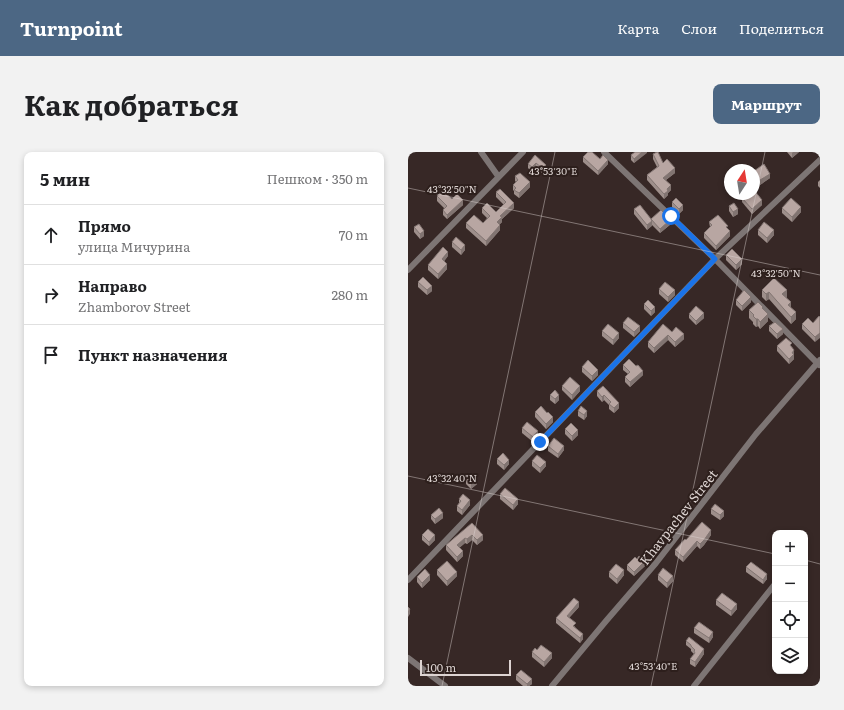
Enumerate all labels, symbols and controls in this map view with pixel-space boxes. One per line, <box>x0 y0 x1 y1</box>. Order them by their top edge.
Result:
text: Turnpoint <box>20 14 123 42</box>
text: Карта <box>617 18 659 38</box>
text: Слои <box>681 18 717 38</box>
text: Поделиться <box>739 18 824 38</box>
text: Как добраться <box>24 83 239 125</box>
button: Маршрут <box>713 84 820 124</box>
text: 43°53'30"E <box>529 163 577 178</box>
north arrow <box>724 164 760 200</box>
text: 5 мин <box>40 166 90 191</box>
text: Пешком · 350 m <box>267 169 368 188</box>
text: 43°32'50"N <box>427 181 477 196</box>
route start <box>662 207 680 225</box>
text: Прямо <box>78 214 131 237</box>
icon: ahead <box>40 224 62 246</box>
text: 70 m <box>339 225 368 244</box>
text: улица Мичурина <box>78 237 190 256</box>
text: 43°32'50"N <box>751 265 801 280</box>
text: Направо <box>78 274 147 297</box>
icon: right <box>40 284 62 306</box>
text: 280 m <box>332 285 368 304</box>
text: Zhamborov Street <box>78 297 191 316</box>
text: Пункт назначения <box>78 343 228 366</box>
icon: arrive <box>40 344 62 366</box>
route end <box>531 433 549 451</box>
street label: Khavpachev Street <box>635 465 722 569</box>
text: 43°32'40"N <box>427 470 477 485</box>
map controls <box>772 530 808 674</box>
button: + <box>772 530 808 566</box>
button: − <box>772 566 808 602</box>
button: locate <box>772 602 808 638</box>
button: layers <box>772 638 808 674</box>
scale bar <box>420 658 511 677</box>
text: 43°53'40"E <box>629 658 677 673</box>
text: 100 m <box>426 659 456 675</box>

